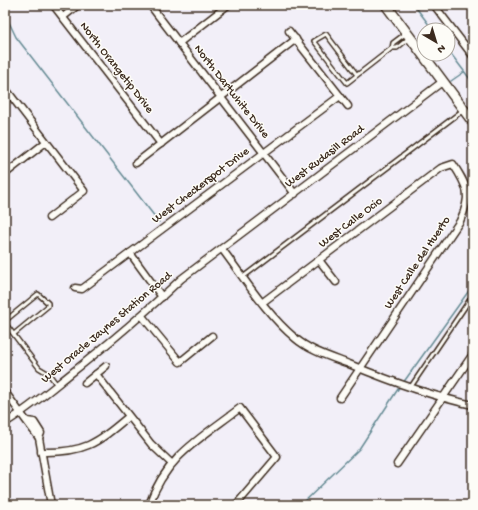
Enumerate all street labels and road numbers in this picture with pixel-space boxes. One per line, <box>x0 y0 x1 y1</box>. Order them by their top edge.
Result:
street label: North Orangetip Drive <box>76 20 156 117</box>
street label: North Dartwhite Drive <box>190 43 272 142</box>
street label: West Rudasill Road <box>283 122 368 191</box>
street label: West Checkerspot Drive <box>150 144 253 227</box>
street label: West Calle Ocio <box>316 194 386 252</box>
street label: West Calle del Huerto <box>382 214 454 312</box>
street label: West Oracle Jaynes Station Road <box>39 269 176 387</box>

